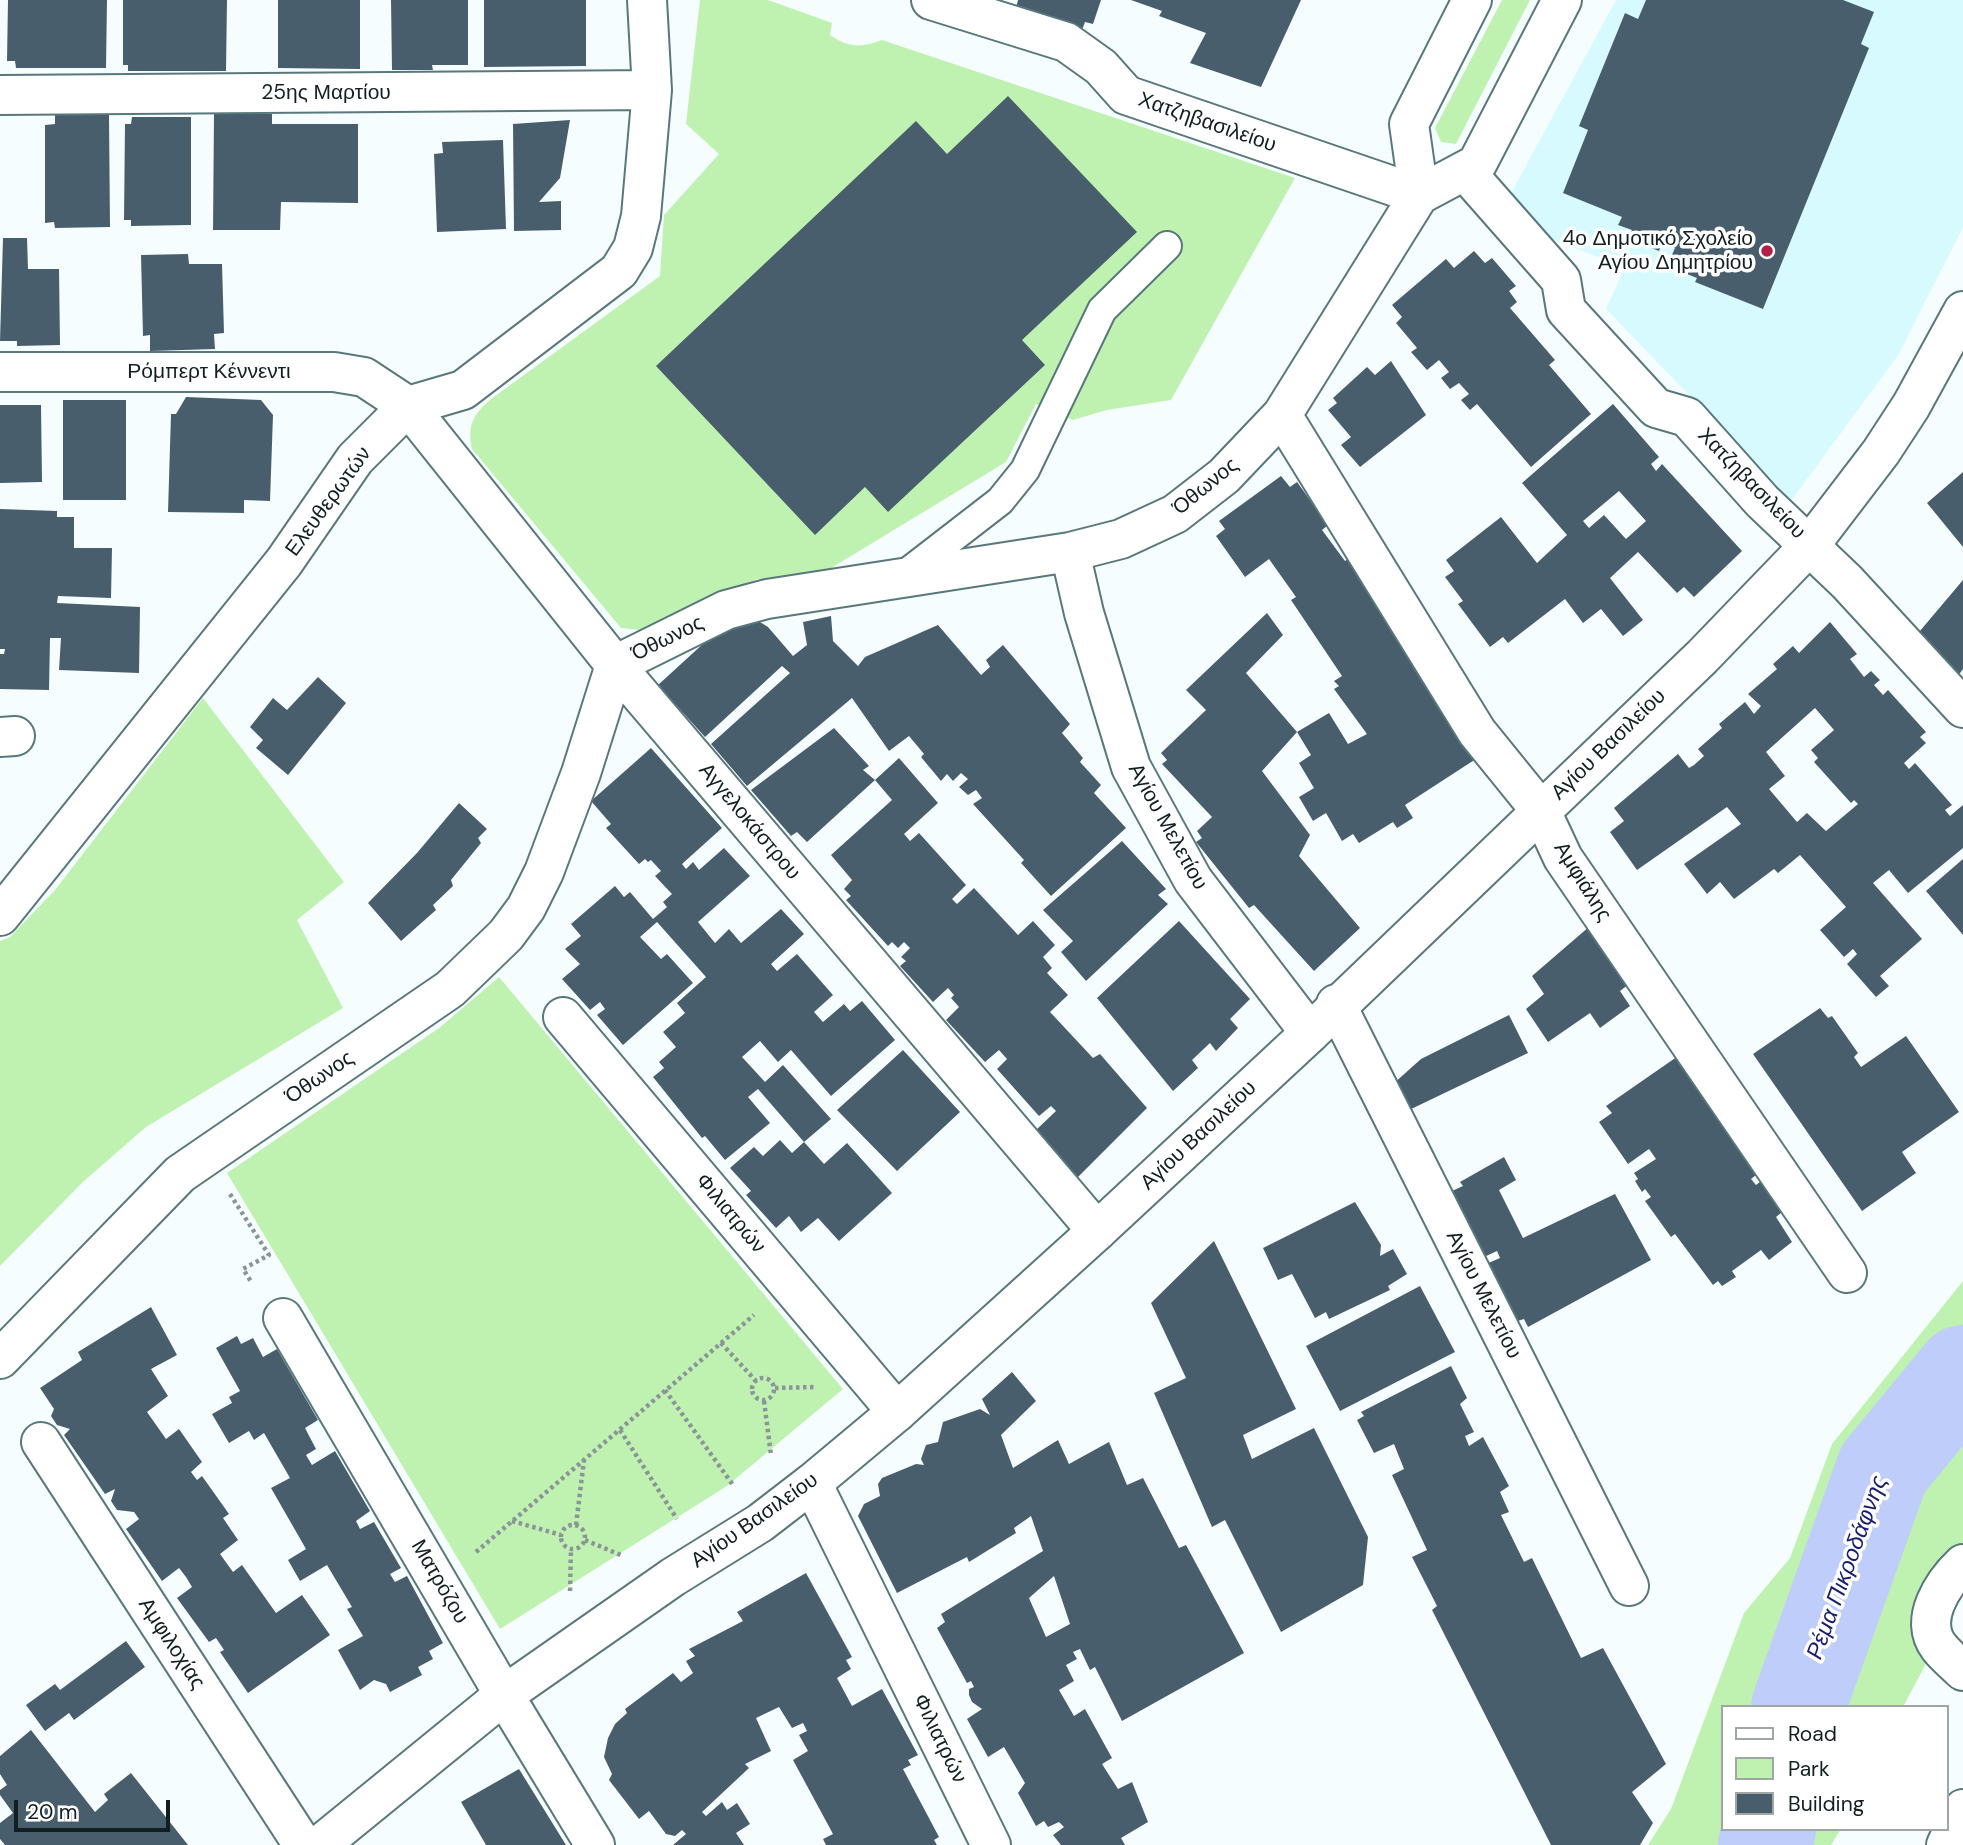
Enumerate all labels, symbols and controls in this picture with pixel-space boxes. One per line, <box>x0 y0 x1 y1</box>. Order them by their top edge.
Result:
street label: 25ης Μαρτίου <box>261 80 391 106</box>
street label: Χατζηβασιλείου <box>1135 88 1279 158</box>
place label: 4ο Δημοτικό Σχολείο Αγίου Δημητρίου <box>1562 226 1753 276</box>
marker: 4ο Δημοτικό Σχολείο Αγίου Δημητρίου <box>1759 243 1775 259</box>
street label: Ρόμπερτ Κέννεντι <box>127 359 291 385</box>
street label: Χατζηβασιλείου <box>1692 423 1810 545</box>
street label: Ελευθερωτών <box>281 442 377 562</box>
street label: Όθωνος <box>1168 453 1244 521</box>
street label: Όθωνος <box>628 611 708 667</box>
street label: Αγίου Βασιλείου <box>1547 684 1671 806</box>
street label: Αγγελοκάστρου <box>693 759 805 885</box>
street label: Αγίου Μελετίου <box>1122 760 1212 894</box>
street label: Αμφιάλης <box>1548 838 1616 926</box>
street label: Όθωνος <box>281 1046 359 1110</box>
street label: Αγίου Βασιλείου <box>1136 1076 1262 1196</box>
street label: Φιλιατρών <box>690 1169 770 1259</box>
street label: Αγίου Μελετίου <box>1440 1227 1526 1363</box>
street label: Αγίου Βασιλείου <box>687 1468 823 1574</box>
water label: Ρέμα Πικροδάφνης <box>1802 1472 1894 1664</box>
street label: Ματρόζου <box>405 1536 473 1628</box>
street label: Αμφιλοχίας <box>132 1594 210 1694</box>
street label: Φιλιατρών <box>907 1690 971 1788</box>
legend <box>1722 1705 1949 1831</box>
text: Road <box>1788 1720 1837 1748</box>
text: Park <box>1788 1755 1829 1783</box>
scale bar <box>18 1786 173 1830</box>
text: Building <box>1788 1790 1864 1818</box>
text: 20 m <box>27 1798 78 1826</box>

